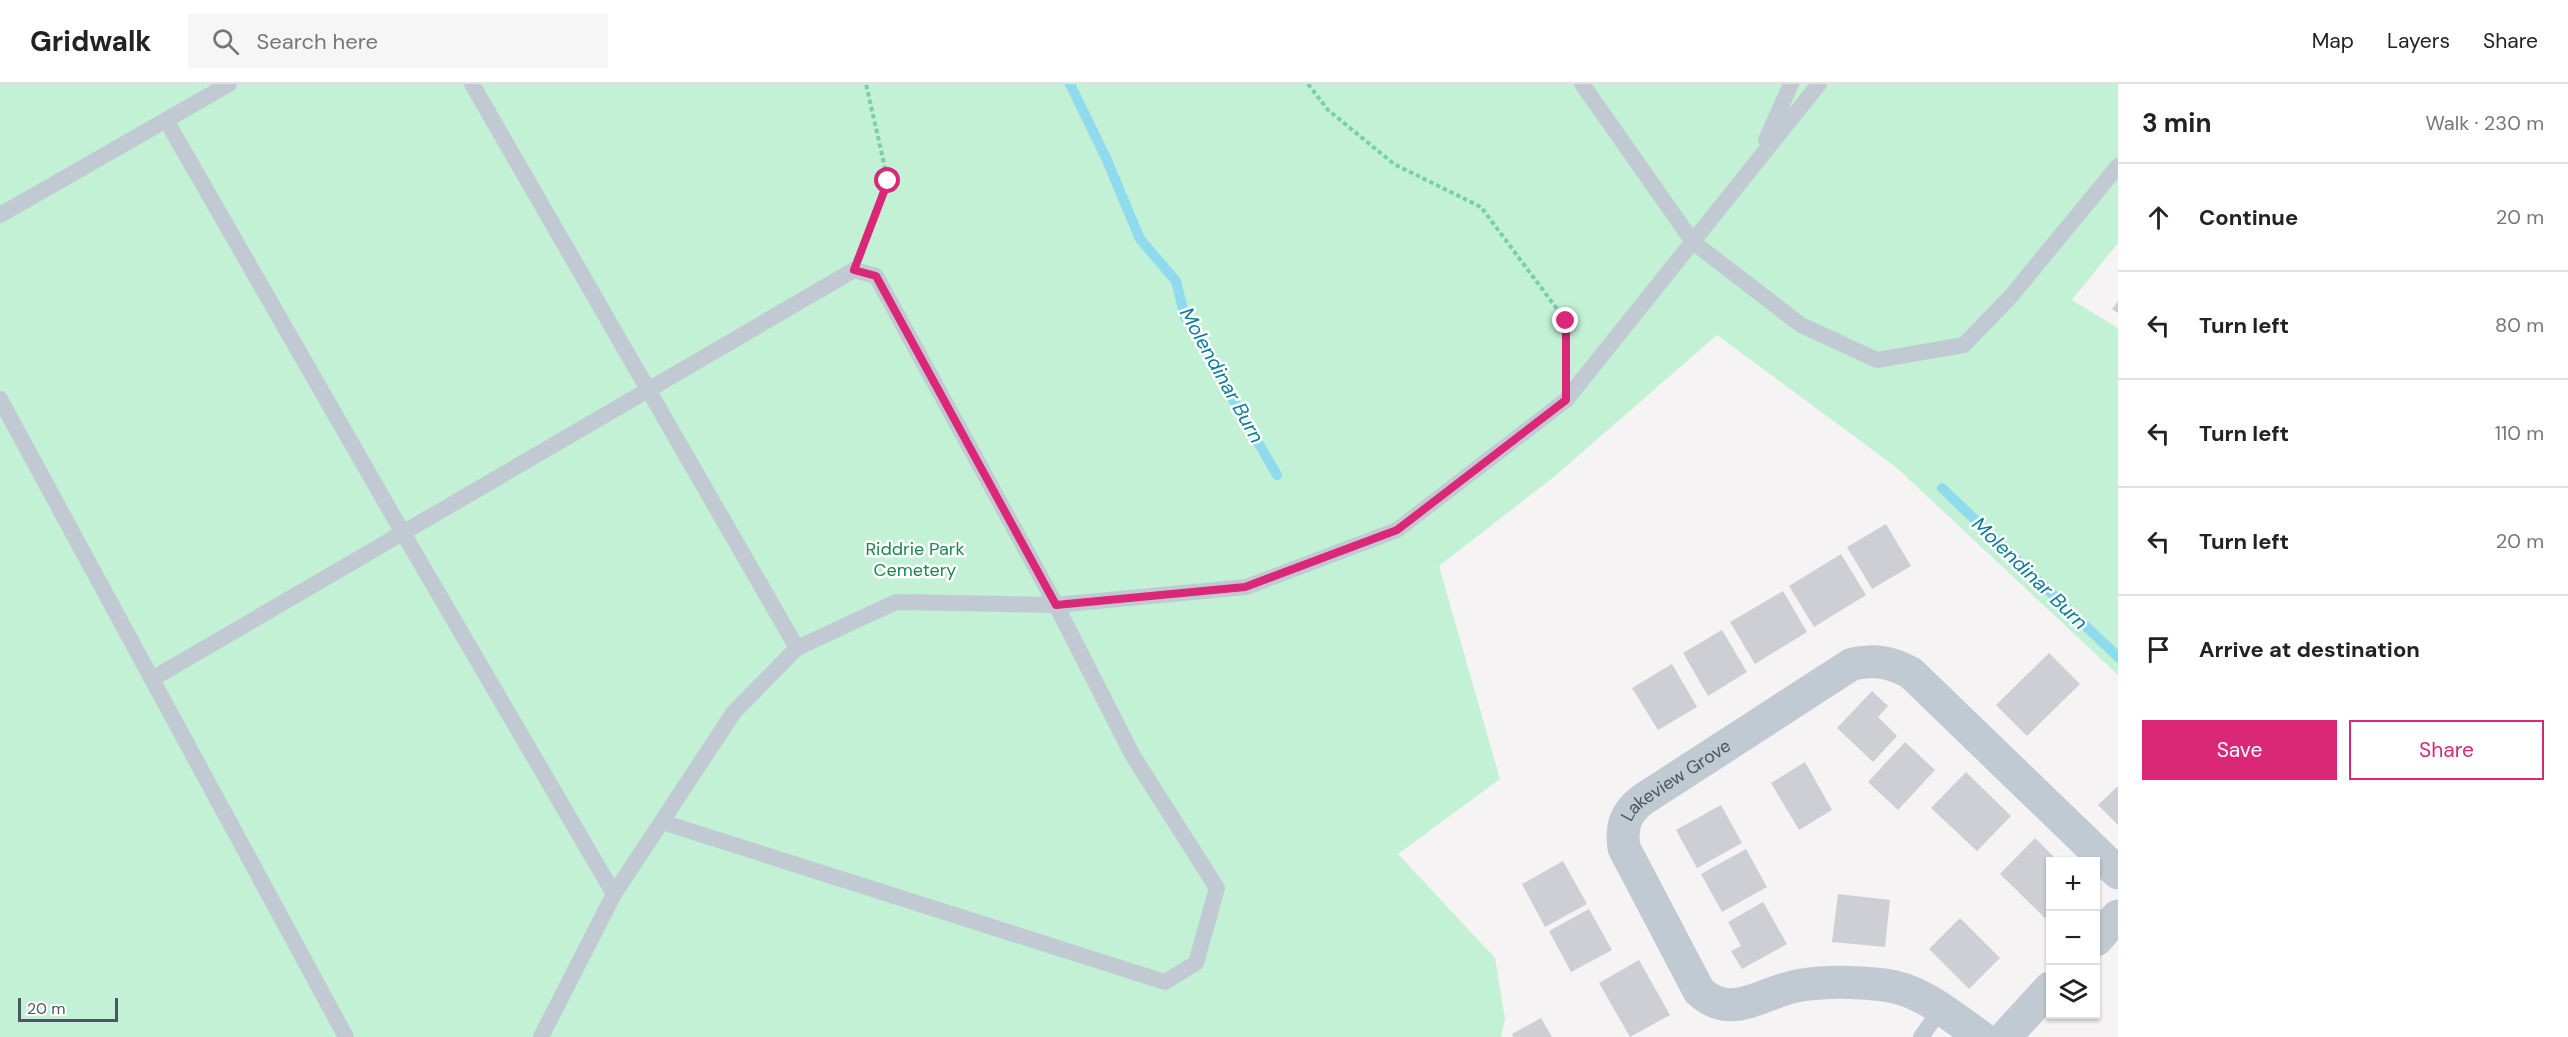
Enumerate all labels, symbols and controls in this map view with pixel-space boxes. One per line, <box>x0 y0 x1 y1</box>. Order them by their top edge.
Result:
search box <box>188 14 608 68</box>
text: Gridwalk <box>30 23 152 60</box>
icon: search <box>209 25 242 58</box>
text: Search here <box>257 27 378 56</box>
text: Map <box>2312 27 2354 55</box>
text: Layers <box>2387 27 2450 55</box>
text: Share <box>2483 27 2538 55</box>
text: 3 min <box>2142 106 2211 140</box>
text: Walk · 230 m <box>2425 110 2544 136</box>
route start <box>874 167 900 193</box>
icon: ahead <box>2142 201 2175 234</box>
text: Continue <box>2199 203 2298 232</box>
text: 20 m <box>2496 204 2544 230</box>
water label: Molendinar Burn <box>1174 302 1270 448</box>
route end <box>1552 307 1578 333</box>
icon: left <box>2142 309 2175 342</box>
text: Turn left <box>2199 311 2289 340</box>
text: 80 m <box>2495 312 2544 338</box>
icon: left <box>2142 417 2175 450</box>
text: Turn left <box>2199 419 2289 448</box>
text: 110 m <box>2495 420 2544 446</box>
water label: Molendinar Burn <box>1966 511 2094 635</box>
icon: left <box>2142 525 2175 558</box>
text: Turn left <box>2199 527 2289 556</box>
text: 20 m <box>2496 528 2544 554</box>
park label: Riddrie Park Cemetery <box>865 537 965 582</box>
icon: arrive <box>2142 633 2175 666</box>
text: Arrive at destination <box>2199 635 2420 664</box>
button: Save <box>2142 720 2337 780</box>
button: Share <box>2349 720 2544 780</box>
street label: Lakeview Grove <box>1615 734 1735 825</box>
map controls <box>2046 857 2100 1019</box>
button: + <box>2046 857 2100 911</box>
button: − <box>2046 911 2100 965</box>
button: layers <box>2046 965 2100 1019</box>
scale bar <box>18 995 118 1022</box>
text: 20 m <box>27 998 66 1019</box>

